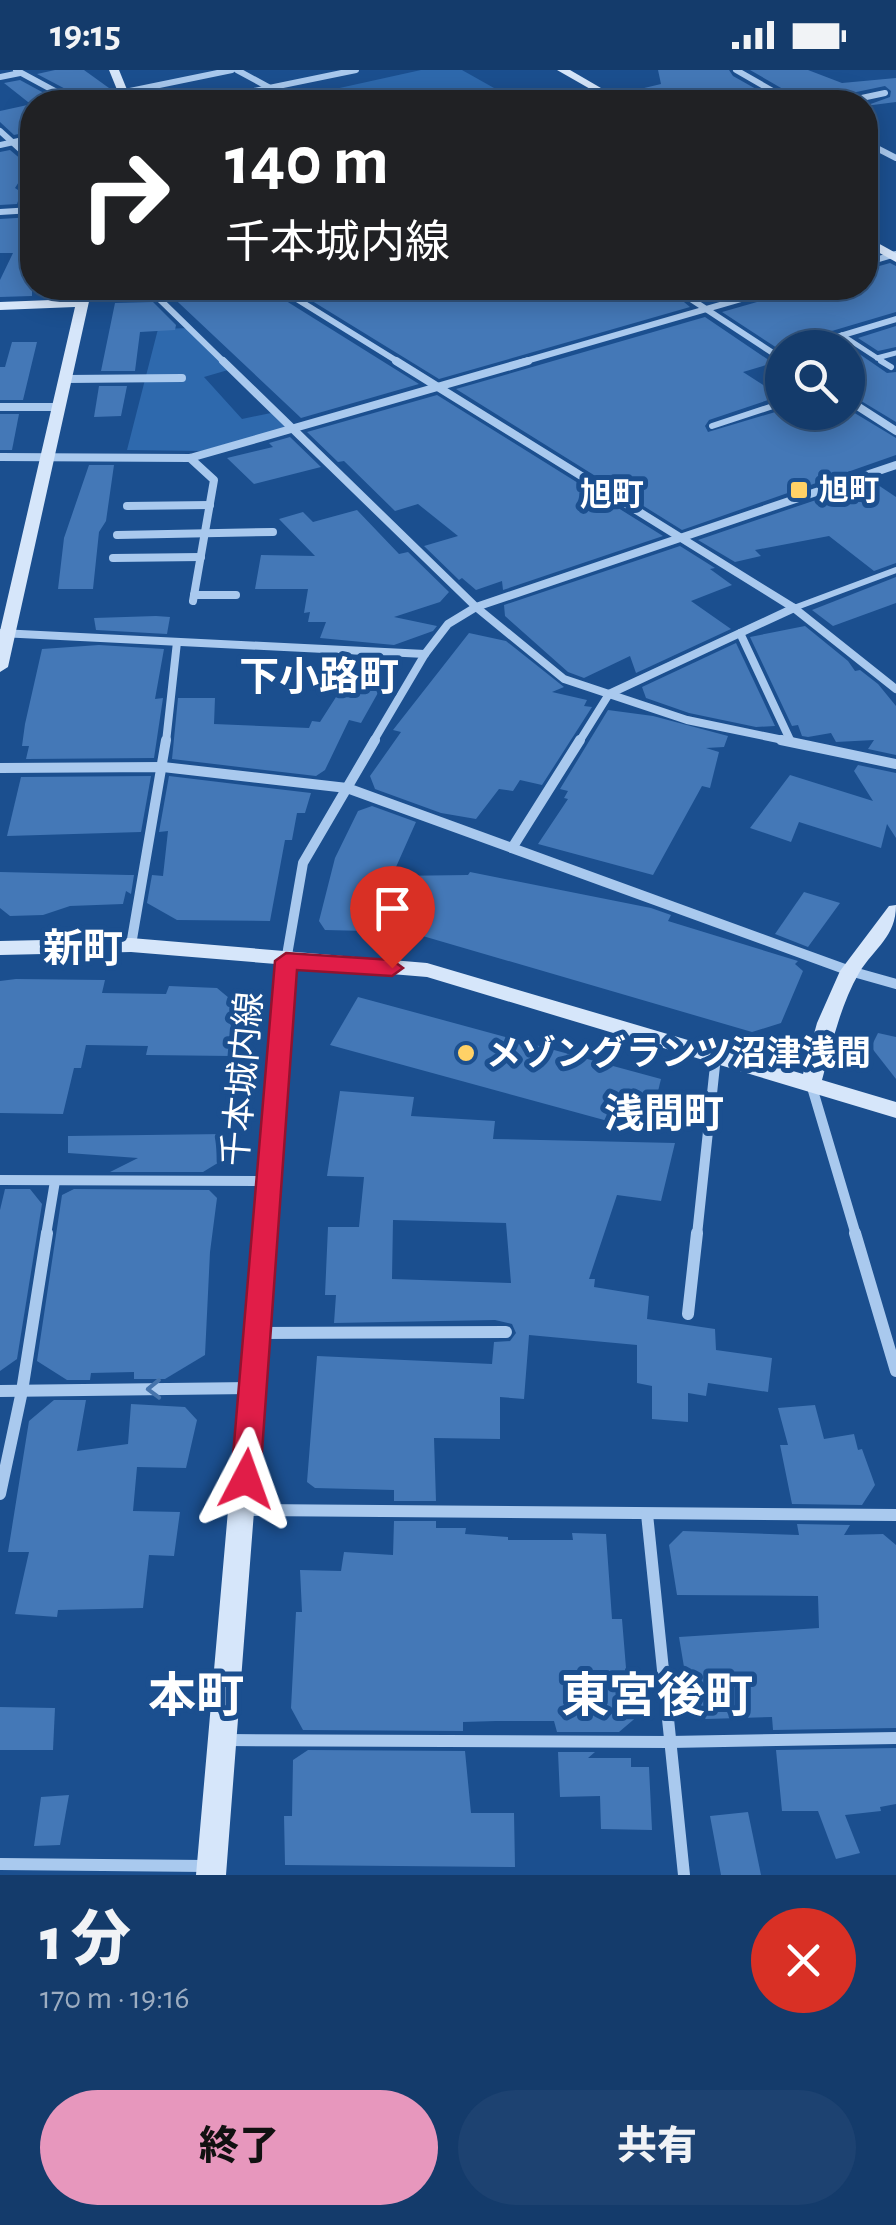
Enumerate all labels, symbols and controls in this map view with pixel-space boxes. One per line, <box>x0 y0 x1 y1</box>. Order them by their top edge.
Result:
text: 19:15 <box>50 16 121 54</box>
text: 140 m <box>225 127 389 197</box>
icon: right <box>60 130 190 260</box>
text: 千本城内線 <box>225 221 450 266</box>
map controls <box>765 330 865 430</box>
button: search <box>765 330 865 430</box>
place label: 旭町 <box>819 474 879 506</box>
district label: 旭町 <box>580 477 644 511</box>
marker: 旭町 <box>788 479 810 501</box>
district label: 下小路町 <box>239 656 399 698</box>
pin <box>350 866 435 969</box>
icon: arrive <box>365 881 420 936</box>
district label: 新町 <box>43 928 123 970</box>
street label: 千本城内線 <box>216 990 269 1168</box>
place label: メゾングランツ沼津浅間 <box>486 1034 871 1072</box>
marker: メゾングランツ沼津浅間 <box>455 1042 477 1064</box>
district label: 浅間町 <box>604 1093 724 1135</box>
one-way arrow <box>146 1378 162 1400</box>
position arrow <box>194 1427 298 1531</box>
district label: 東宮後町 <box>561 1670 753 1722</box>
district label: 本町 <box>148 1671 244 1722</box>
button: close <box>751 1908 856 2013</box>
text: 1 分 <box>40 1911 131 1971</box>
text: 170 m · 19:16 <box>40 1982 189 2014</box>
button: 終了 <box>40 2090 438 2205</box>
button: 共有 <box>458 2090 856 2205</box>

